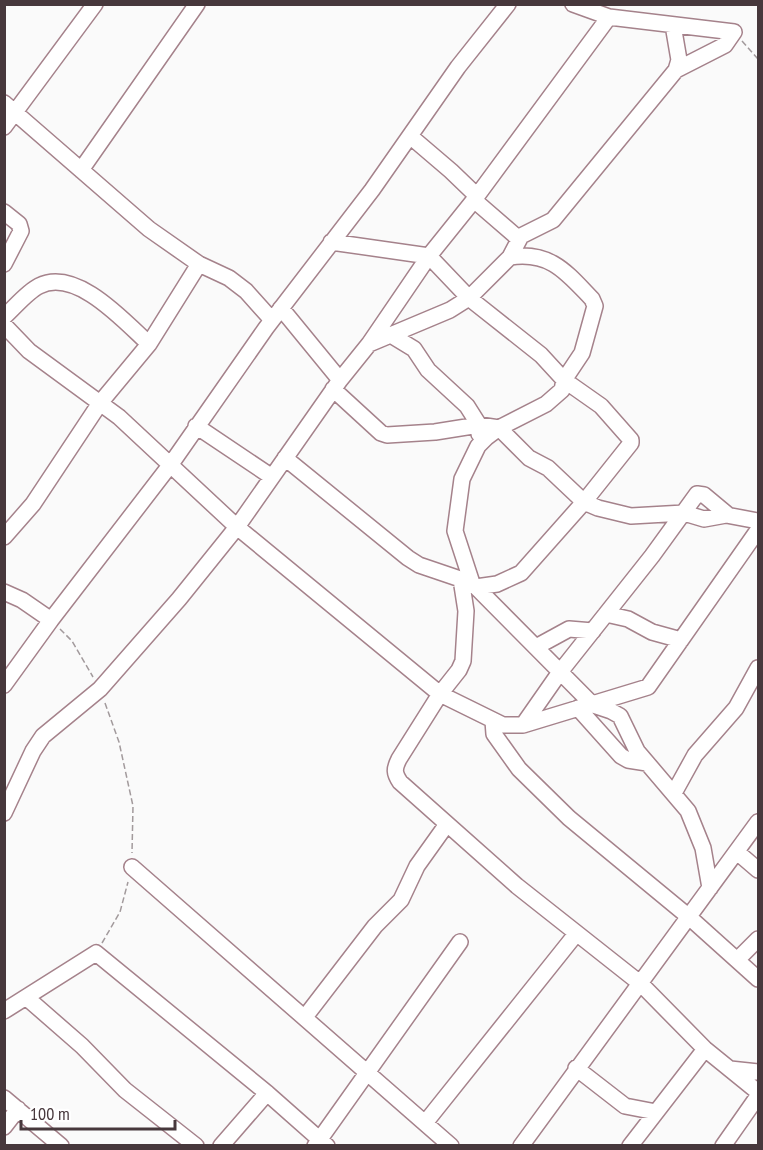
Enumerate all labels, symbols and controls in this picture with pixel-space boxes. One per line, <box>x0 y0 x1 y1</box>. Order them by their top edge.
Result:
scale bar <box>21 1093 176 1131</box>
text: 100 m <box>30 1102 70 1125</box>

